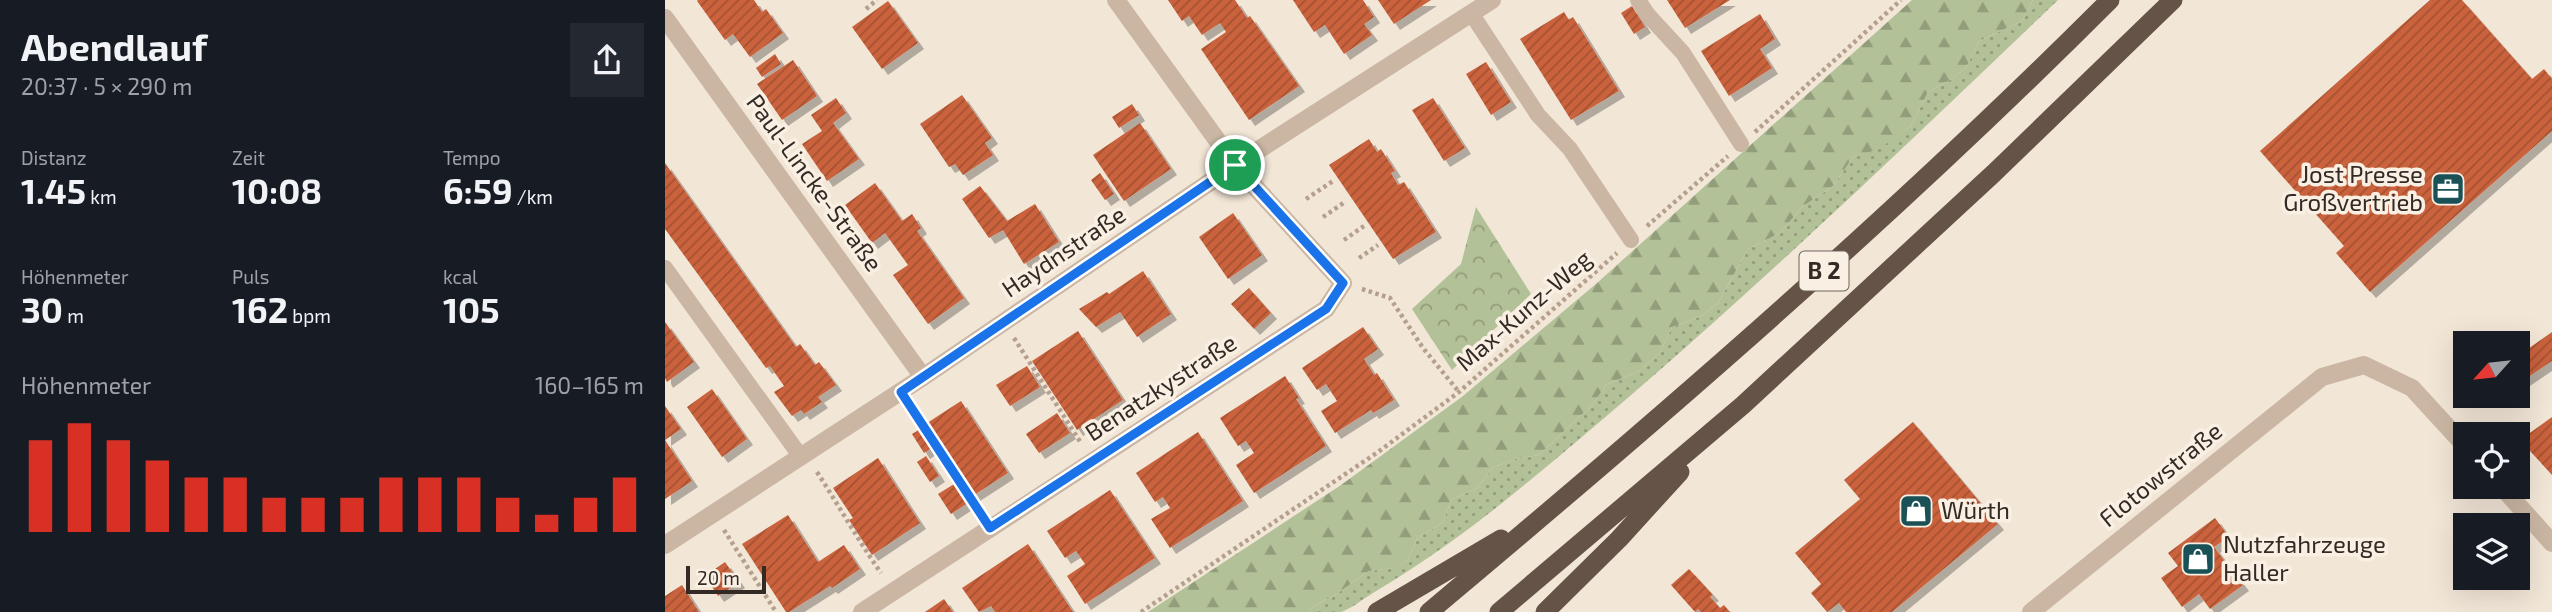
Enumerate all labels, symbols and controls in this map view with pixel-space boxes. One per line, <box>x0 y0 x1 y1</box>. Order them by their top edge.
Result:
text: Abendlauf <box>21 23 207 69</box>
button: share <box>570 23 644 97</box>
text: 20:37 · 5 × 290 m <box>21 72 192 100</box>
street label: Paul-Lincke-Straße <box>741 88 889 276</box>
pin <box>1205 135 1265 195</box>
text: Distanz <box>21 146 86 169</box>
text: Zeit <box>232 146 265 169</box>
text: Tempo <box>443 146 501 169</box>
icon: arrive <box>1216 146 1254 184</box>
place label: Jost Presse Großvertrieb <box>2283 159 2423 216</box>
text: 1.45 <box>21 169 86 211</box>
text: 10:08 <box>232 169 322 211</box>
text: 6:59 <box>443 169 513 211</box>
office icon: Jost Presse Großvertrieb <box>2429 170 2467 208</box>
text: km <box>86 185 117 208</box>
text: /km <box>513 185 553 208</box>
street label: Haydnstraße <box>996 199 1130 303</box>
street label: Max-Kunz-Weg <box>1449 243 1597 377</box>
road number: B 2 <box>1799 252 1849 290</box>
text: Höhenmeter <box>21 265 129 288</box>
text: Puls <box>232 265 269 288</box>
text: kcal <box>443 265 478 288</box>
text: 30 <box>21 288 63 330</box>
text: 162 <box>232 288 288 330</box>
text: 105 <box>443 288 500 330</box>
text: m <box>63 304 84 327</box>
text: bpm <box>288 304 331 327</box>
street label: Benatzkystraße <box>1079 327 1241 446</box>
north arrow <box>2453 331 2531 408</box>
map controls <box>2453 331 2530 590</box>
text: Höhenmeter <box>21 371 151 399</box>
text: 160–165 m <box>535 371 644 399</box>
street label: Flotowstraße <box>2093 416 2227 532</box>
button: locate <box>2453 422 2530 499</box>
shop icon: Würth <box>1897 492 1935 530</box>
place label: Würth <box>1941 495 2010 524</box>
button: layers <box>2453 513 2530 590</box>
place label: Nutzfahrzeuge Haller <box>2223 529 2386 586</box>
shop icon: Nutzfahrzeuge Haller <box>2179 540 2217 578</box>
scale bar <box>686 563 767 595</box>
text: 20 m <box>697 566 740 589</box>

